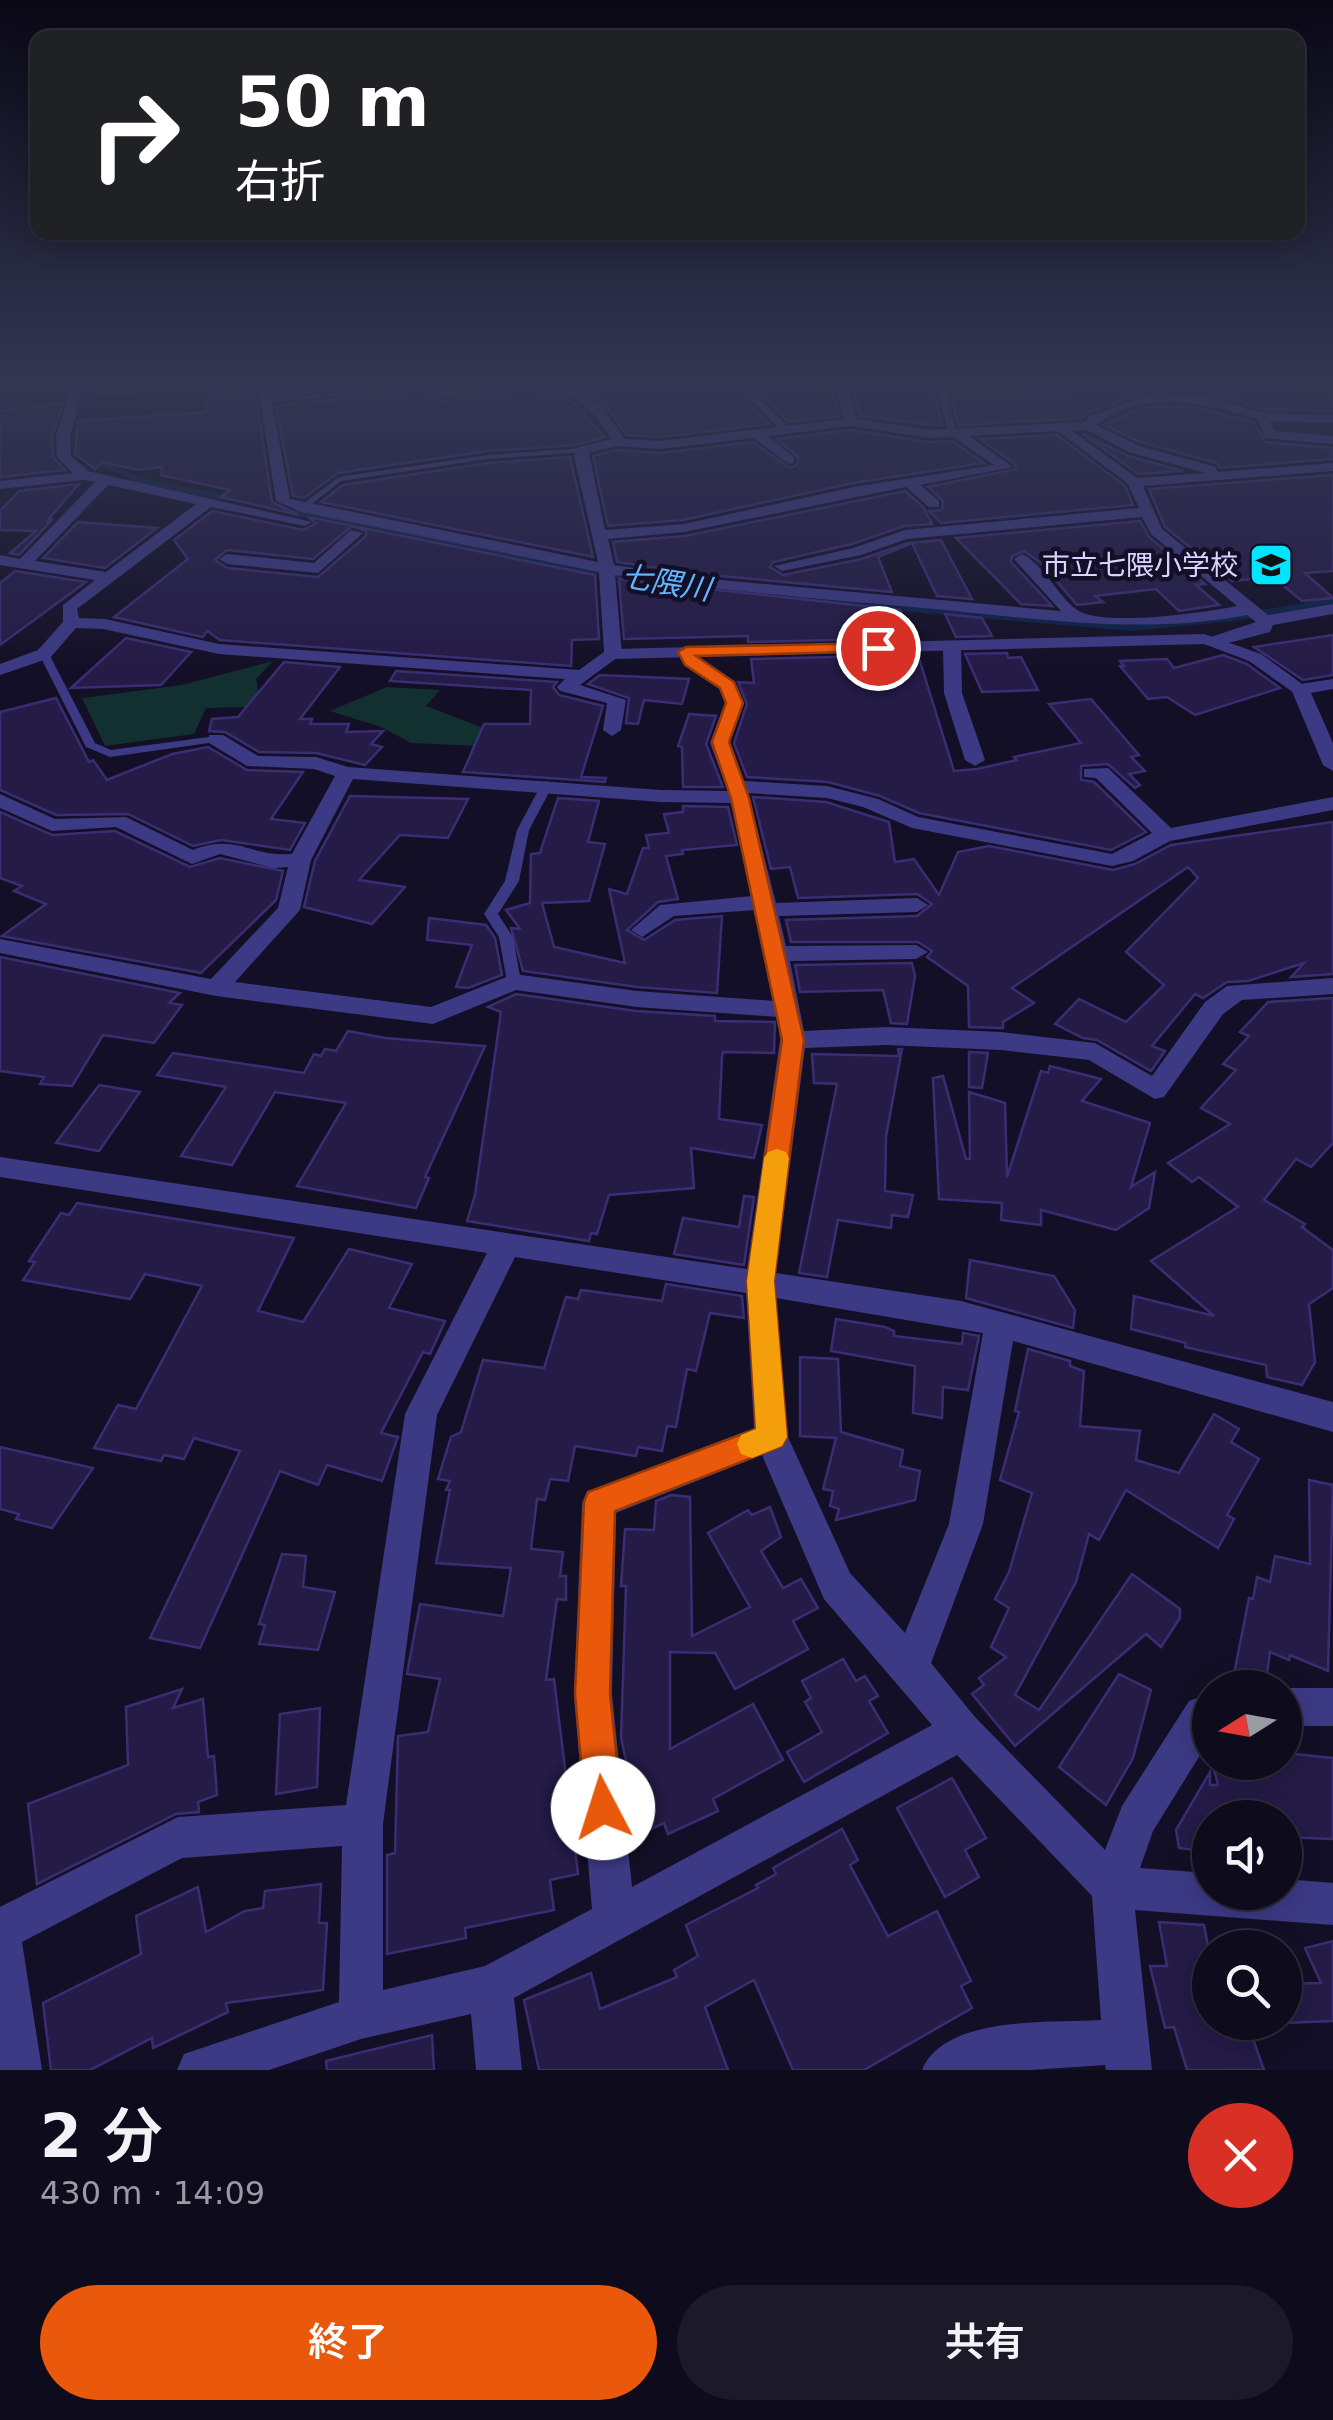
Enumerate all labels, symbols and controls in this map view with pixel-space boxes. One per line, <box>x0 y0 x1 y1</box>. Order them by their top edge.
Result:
text: 50 m <box>235 61 430 143</box>
icon: right <box>70 70 200 200</box>
text: 右折 <box>235 155 325 208</box>
school or university icon: 市立七隈小学校 <box>1248 542 1294 588</box>
place label: 市立七隈小学校 <box>1042 549 1238 582</box>
water label: 七隈川 <box>619 558 716 607</box>
pin <box>836 606 921 691</box>
icon: arrive <box>851 621 906 676</box>
north arrow <box>1192 1670 1302 1780</box>
map controls <box>1192 1670 1302 2040</box>
position arrow <box>551 1756 655 1860</box>
button: sound <box>1192 1800 1302 1910</box>
button: search <box>1192 1930 1302 2040</box>
text: 2 分 <box>40 2101 163 2171</box>
button: close <box>1188 2103 1293 2208</box>
text: 430 m · 14:09 <box>40 2174 265 2212</box>
button: 終了 <box>40 2285 657 2400</box>
button: 共有 <box>677 2285 1293 2400</box>

